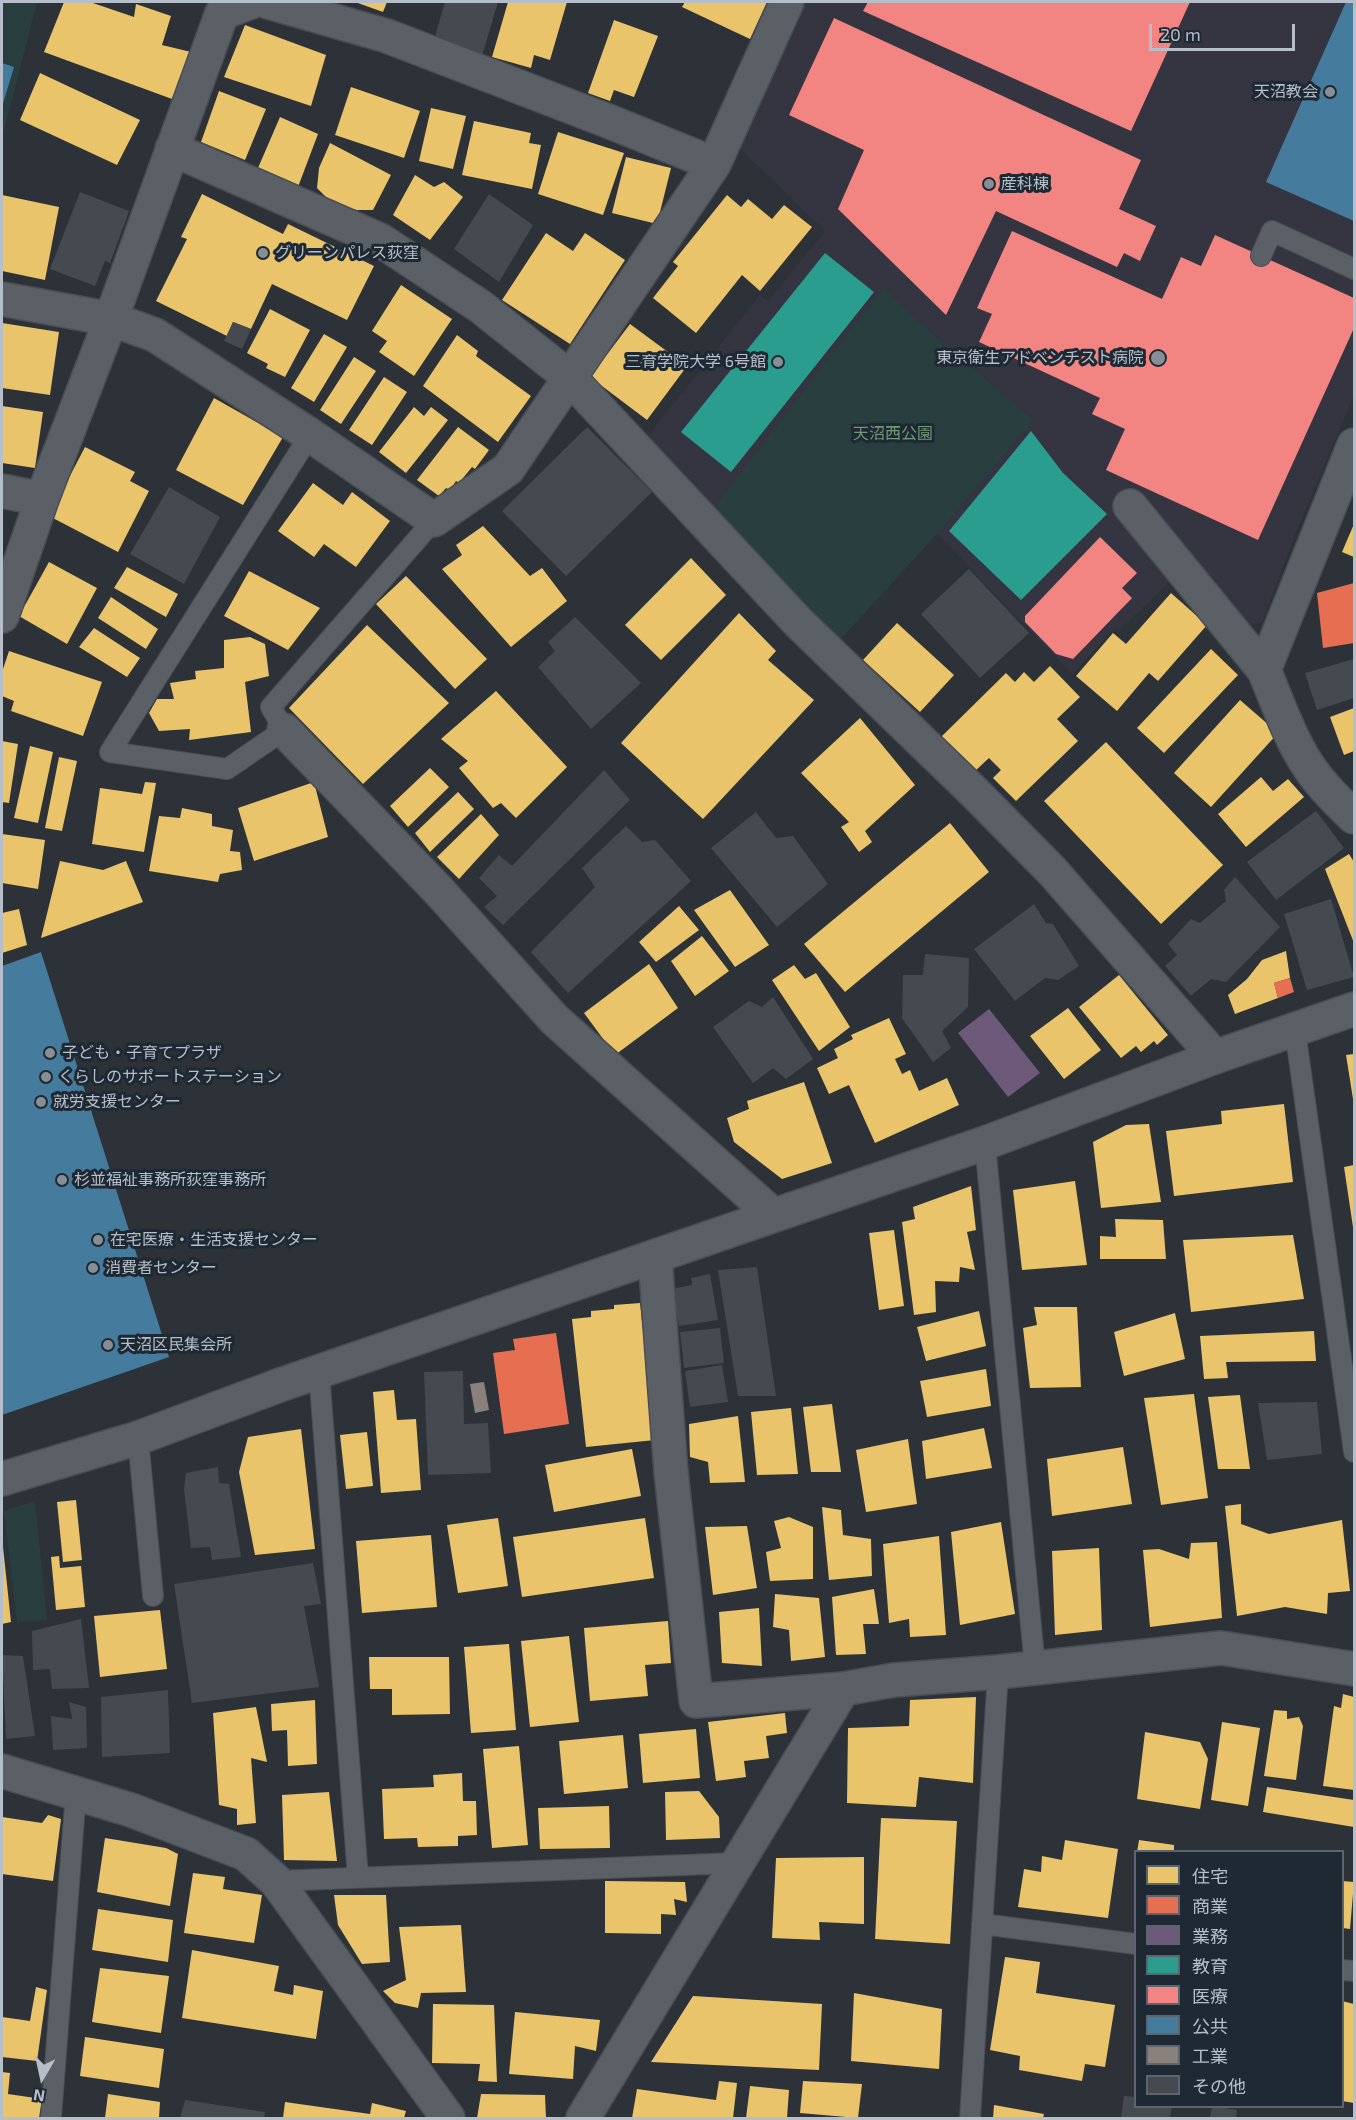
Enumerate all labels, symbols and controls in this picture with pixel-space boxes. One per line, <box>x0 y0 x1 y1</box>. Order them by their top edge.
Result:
scale bar <box>1152 12 1298 50</box>
text: 20 m <box>1160 23 1201 45</box>
place label: 天沼教会 <box>1254 82 1318 102</box>
marker: 天沼教会 <box>1323 85 1337 99</box>
place label: 産科棟 <box>1001 174 1049 194</box>
marker: 産科棟 <box>982 177 996 191</box>
place label: グリーンパレス荻窪 <box>275 243 419 263</box>
marker: グリーンパレス荻窪 <box>256 246 270 260</box>
place label: 東京衛生アドベンチスト病院 <box>936 348 1144 368</box>
marker: 東京衛生アドベンチスト病院 <box>1149 349 1167 367</box>
place label: 三育学院大学 6号館 <box>625 352 766 372</box>
marker: 三育学院大学 6号館 <box>771 355 785 369</box>
park label: 天沼西公園 <box>853 424 933 444</box>
place label: 子ども・子育てプラザ <box>62 1043 222 1063</box>
marker: 子ども・子育てプラザ <box>43 1046 57 1060</box>
place label: くらしのサポートステーション <box>58 1067 282 1087</box>
marker: くらしのサポートステーション <box>39 1070 53 1084</box>
place label: 就労支援センター <box>53 1092 181 1112</box>
marker: 就労支援センター <box>34 1095 48 1109</box>
place label: 杉並福祉事務所荻窪事務所 <box>74 1170 266 1190</box>
marker: 杉並福祉事務所荻窪事務所 <box>55 1173 69 1187</box>
place label: 在宅医療・生活支援センター <box>110 1230 318 1250</box>
marker: 在宅医療・生活支援センター <box>91 1233 105 1247</box>
place label: 消費者センター <box>105 1258 217 1278</box>
marker: 消費者センター <box>86 1261 100 1275</box>
place label: 天沼区民集会所 <box>120 1335 232 1355</box>
marker: 天沼区民集会所 <box>101 1338 115 1352</box>
legend <box>1134 1850 1344 2108</box>
text: 住宅 <box>1192 1865 1228 1887</box>
text: 商業 <box>1192 1895 1228 1917</box>
text: 業務 <box>1192 1925 1228 1947</box>
text: 教育 <box>1192 1955 1228 1977</box>
text: 医療 <box>1192 1985 1228 2007</box>
text: 公共 <box>1192 2015 1228 2037</box>
text: 工業 <box>1192 2045 1228 2067</box>
north arrow <box>12 2048 72 2108</box>
text: その他 <box>1192 2075 1246 2097</box>
text: N <box>32 2086 46 2107</box>

